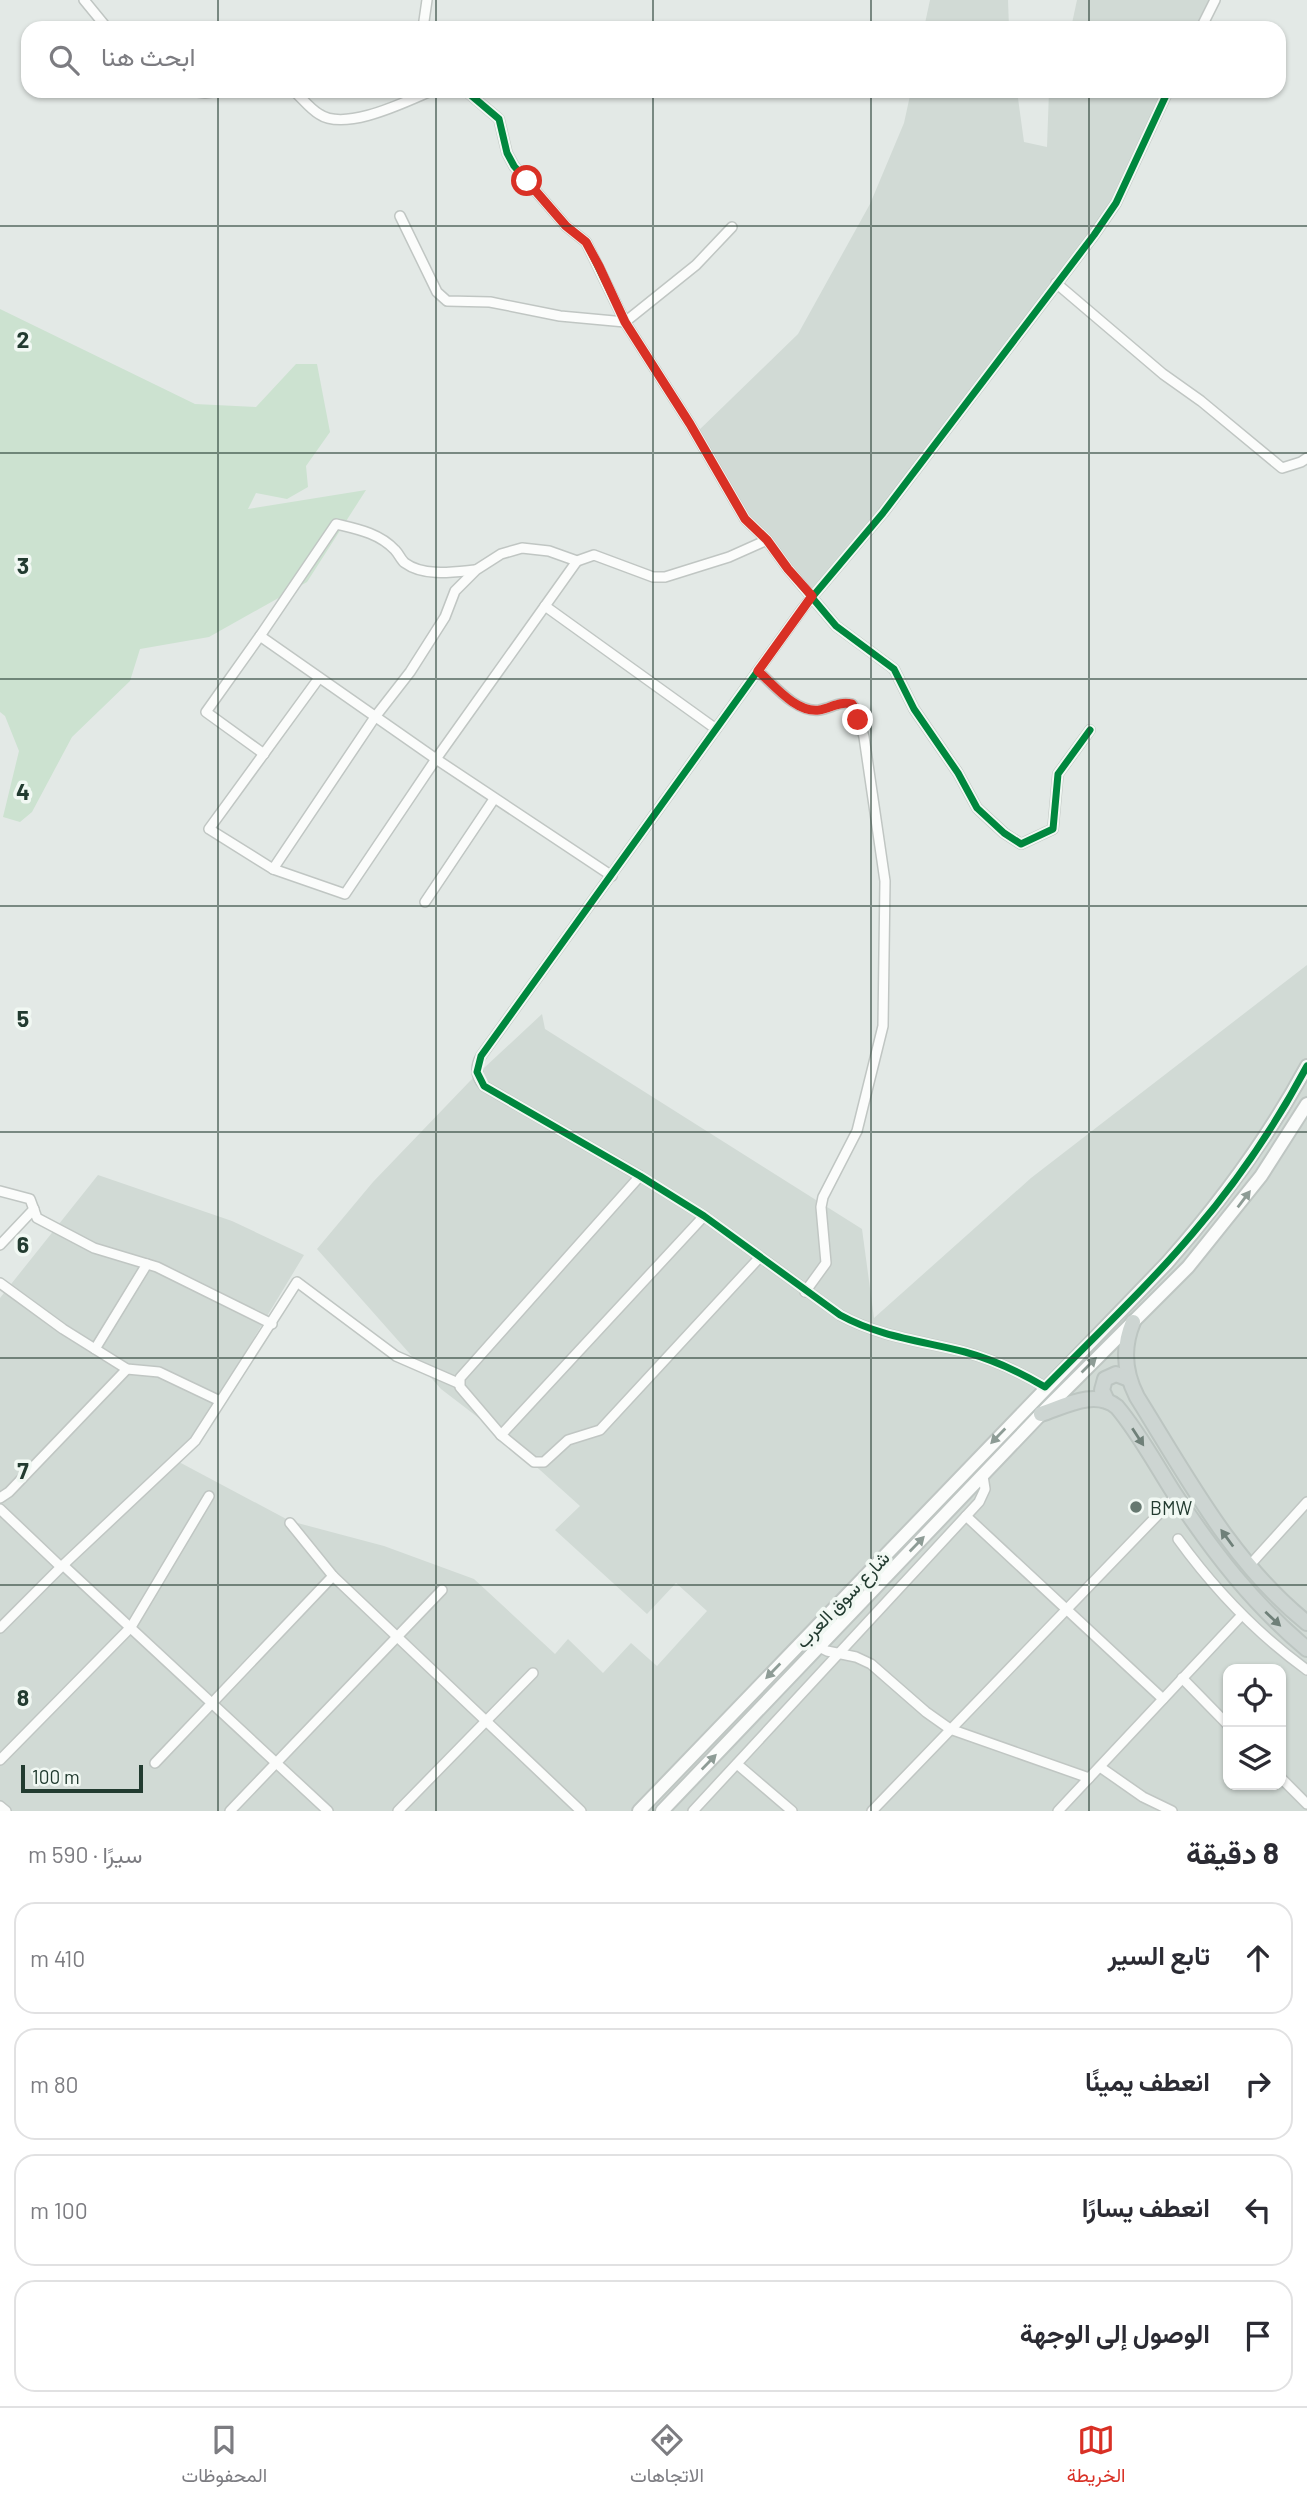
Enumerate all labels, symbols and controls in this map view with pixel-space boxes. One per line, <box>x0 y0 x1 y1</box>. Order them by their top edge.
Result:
search box <box>21 21 1286 98</box>
text: ابحث هنا <box>101 40 195 71</box>
icon: search <box>45 41 83 79</box>
route start <box>511 165 542 196</box>
text: 2 <box>17 325 29 353</box>
text: 3 <box>17 551 29 579</box>
route end <box>842 704 873 735</box>
text: 4 <box>16 777 30 805</box>
text: 5 <box>17 1004 29 1032</box>
one-way arrow <box>1237 1190 1251 1208</box>
text: 6 <box>17 1230 29 1258</box>
one-way arrow <box>1081 1357 1098 1374</box>
one-way arrow <box>990 1427 1006 1444</box>
one-way arrow <box>1131 1428 1144 1447</box>
text: 7 <box>17 1456 29 1484</box>
place label: BMW <box>1150 1496 1192 1519</box>
marker: BMW <box>1128 1499 1144 1515</box>
one-way arrow <box>1220 1529 1234 1547</box>
one-way arrow <box>909 1536 926 1553</box>
street label: شارع سوق العرب <box>790 1546 895 1654</box>
one-way arrow <box>1264 1611 1281 1627</box>
one-way arrow <box>765 1662 781 1679</box>
map controls <box>1223 1664 1286 1790</box>
button: locate <box>1223 1664 1286 1727</box>
text: 8 <box>17 1683 29 1711</box>
button: layers <box>1223 1727 1286 1790</box>
one-way arrow <box>701 1754 717 1771</box>
scale bar <box>21 1762 144 1794</box>
text: 100 m <box>32 1765 80 1788</box>
text: 8 دقيقة <box>1186 1834 1279 1870</box>
text: سيرًا · 590 m <box>28 1840 142 1868</box>
text: تابع السير <box>1108 1939 1210 1970</box>
icon: ahead <box>1239 1939 1277 1977</box>
text: 410 m <box>30 1944 85 1972</box>
text: انعطف يمينًا <box>1085 2065 1210 2096</box>
icon: right <box>1239 2065 1277 2103</box>
text: 80 m <box>30 2070 79 2098</box>
text: انعطف يسارًا <box>1082 2191 1210 2222</box>
icon: left <box>1239 2191 1277 2229</box>
text: 100 m <box>30 2196 88 2224</box>
text: الوصول إلى الوجهة <box>1020 2317 1210 2348</box>
icon: arrive <box>1239 2317 1277 2355</box>
tab: المحفوظات <box>182 2421 267 2492</box>
tab: الاتجاهات <box>630 2421 704 2492</box>
tab: الخريطة <box>1067 2421 1126 2492</box>

